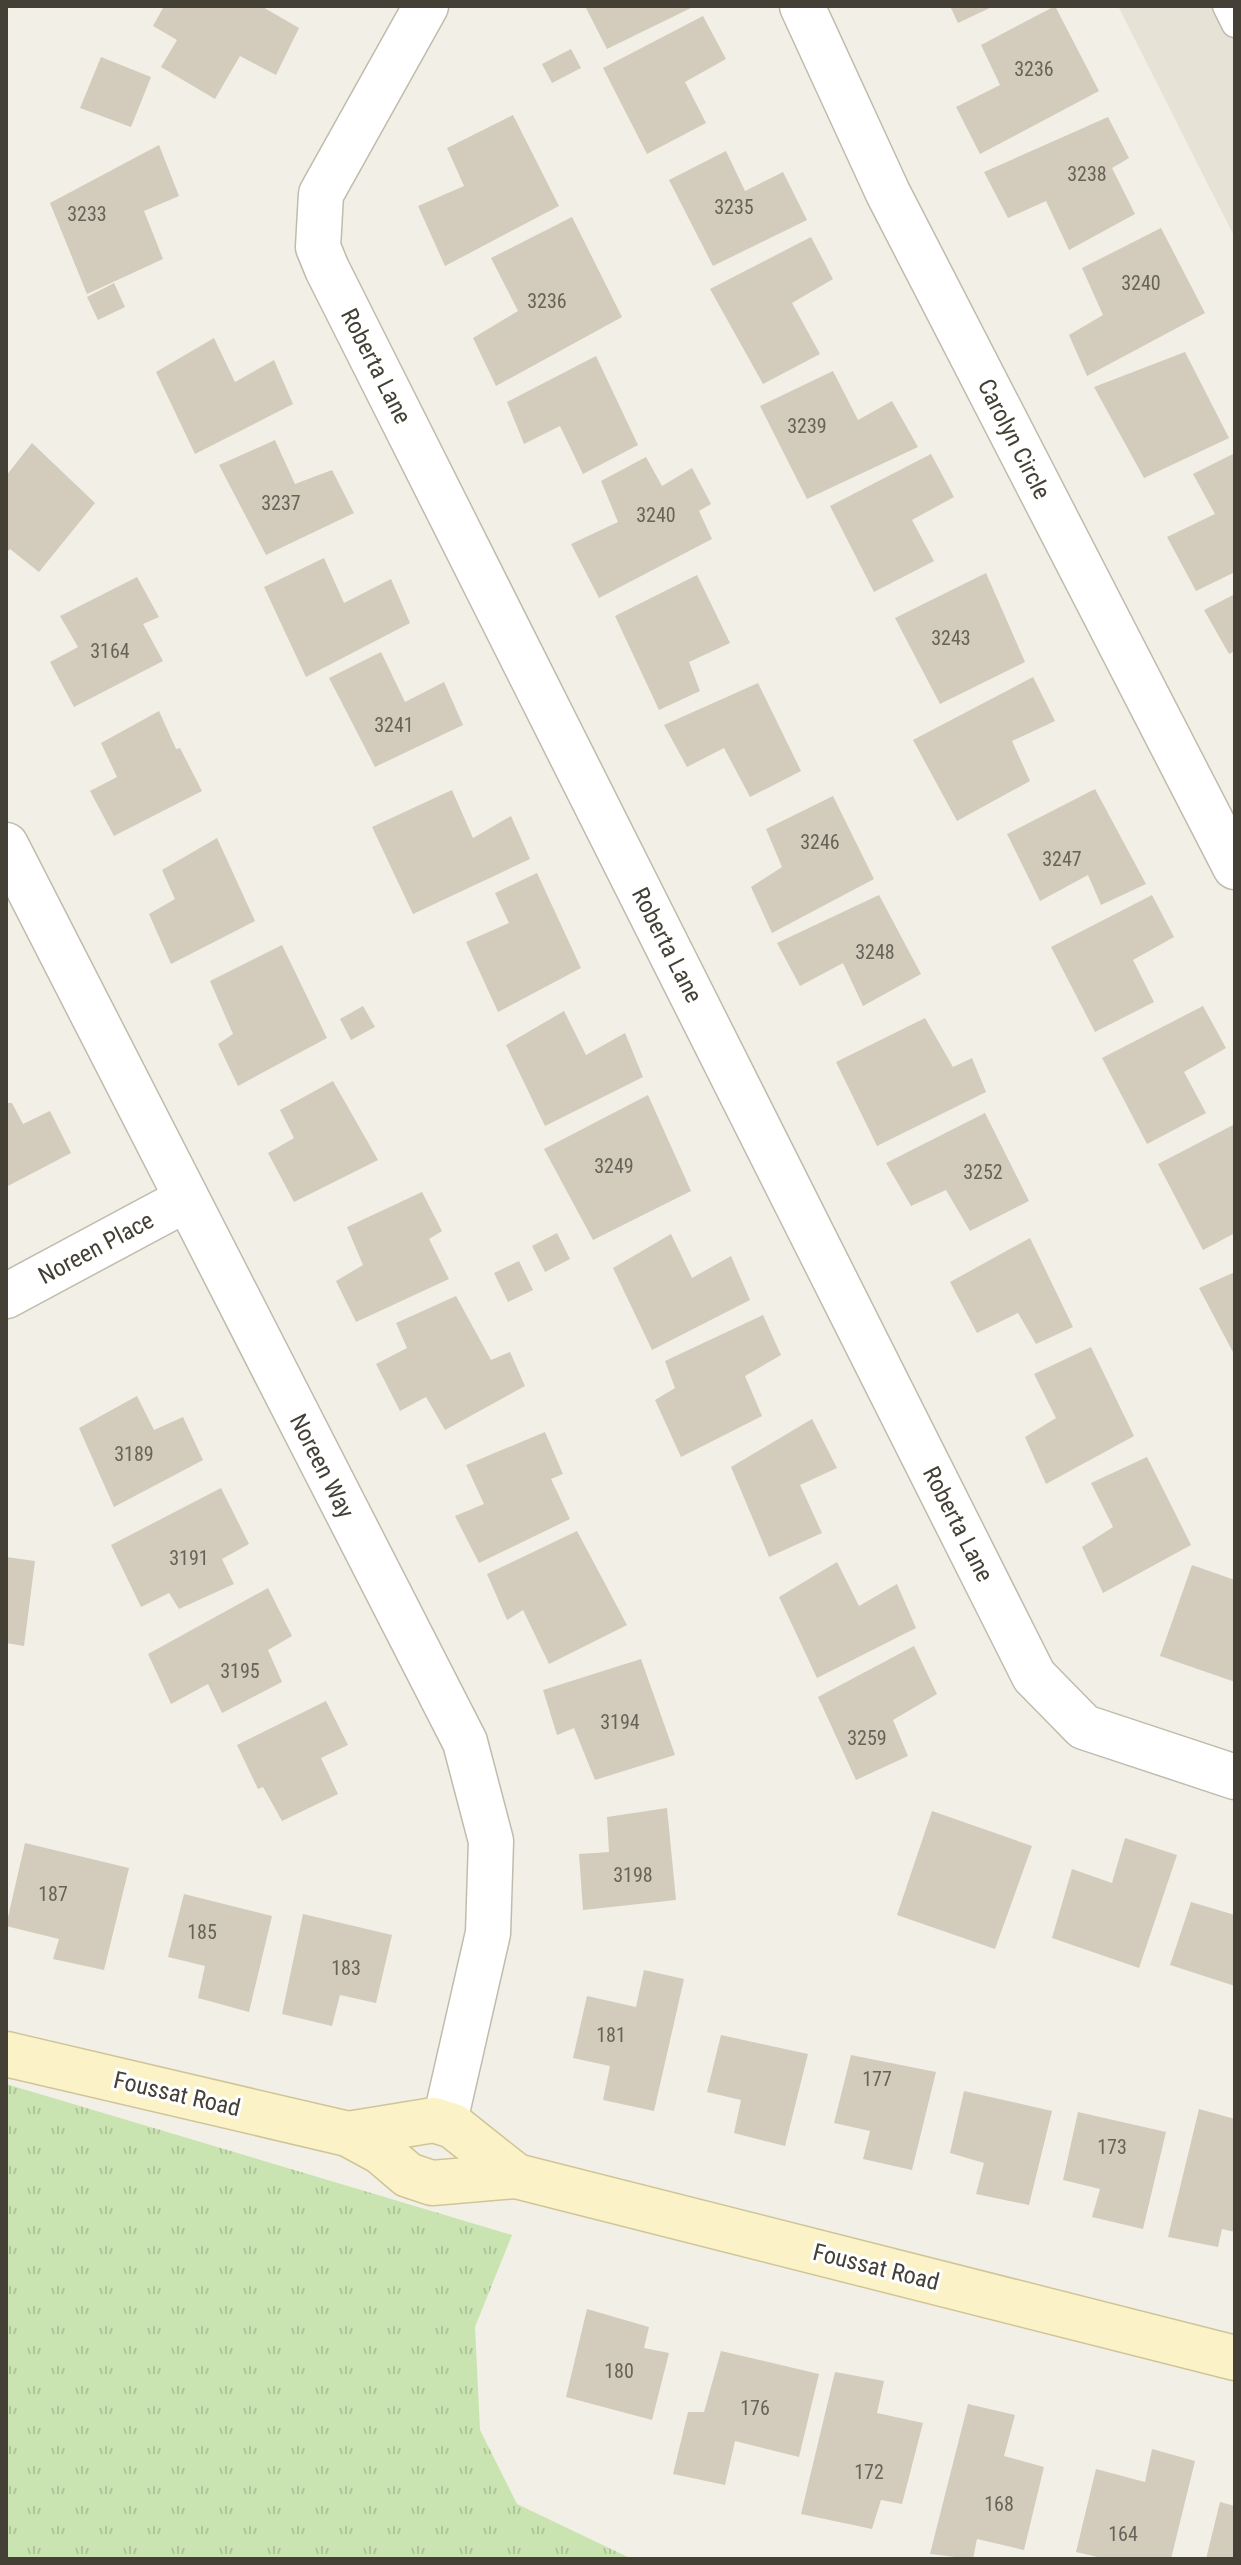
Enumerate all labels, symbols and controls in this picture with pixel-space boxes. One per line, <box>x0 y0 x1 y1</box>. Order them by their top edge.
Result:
house number: 3236 <box>1014 57 1054 81</box>
house number: 3238 <box>1067 162 1107 186</box>
house number: 3235 <box>714 195 754 219</box>
house number: 3233 <box>67 202 107 226</box>
house number: 3240 <box>1121 271 1161 295</box>
house number: 3236 <box>527 289 567 313</box>
street label: Roberta Lane <box>335 304 417 428</box>
street label: Carolyn Circle <box>972 374 1056 504</box>
house number: 3239 <box>787 414 827 438</box>
house number: 3237 <box>261 491 301 515</box>
house number: 3240 <box>636 503 676 527</box>
house number: 3243 <box>931 626 971 650</box>
house number: 3164 <box>90 639 130 663</box>
house number: 3241 <box>374 713 414 737</box>
house number: 3246 <box>800 830 840 854</box>
house number: 3247 <box>1042 847 1082 871</box>
street label: Roberta Lane <box>626 883 708 1007</box>
house number: 3248 <box>855 940 895 964</box>
house number: 3249 <box>594 1154 634 1178</box>
house number: 3252 <box>963 1160 1003 1184</box>
street label: Noreen Place <box>34 1206 158 1290</box>
street label: Noreen Way <box>284 1409 360 1523</box>
house number: 3189 <box>114 1442 154 1466</box>
street label: Roberta Lane <box>917 1462 999 1586</box>
house number: 3191 <box>169 1546 209 1570</box>
house number: 3195 <box>220 1659 260 1683</box>
house number: 3194 <box>600 1710 640 1734</box>
house number: 3259 <box>847 1726 887 1750</box>
house number: 3198 <box>613 1863 653 1887</box>
house number: 187 <box>38 1882 68 1906</box>
house number: 185 <box>187 1920 217 1944</box>
house number: 183 <box>331 1956 361 1980</box>
house number: 181 <box>596 2023 626 2047</box>
street label: Foussat Road <box>111 2066 243 2122</box>
house number: 177 <box>862 2067 892 2091</box>
house number: 173 <box>1097 2135 1127 2159</box>
street label: Foussat Road <box>810 2238 942 2296</box>
house number: 180 <box>604 2359 634 2383</box>
house number: 176 <box>740 2396 770 2420</box>
house number: 172 <box>854 2460 884 2484</box>
house number: 168 <box>984 2492 1014 2516</box>
house number: 164 <box>1108 2522 1138 2546</box>

